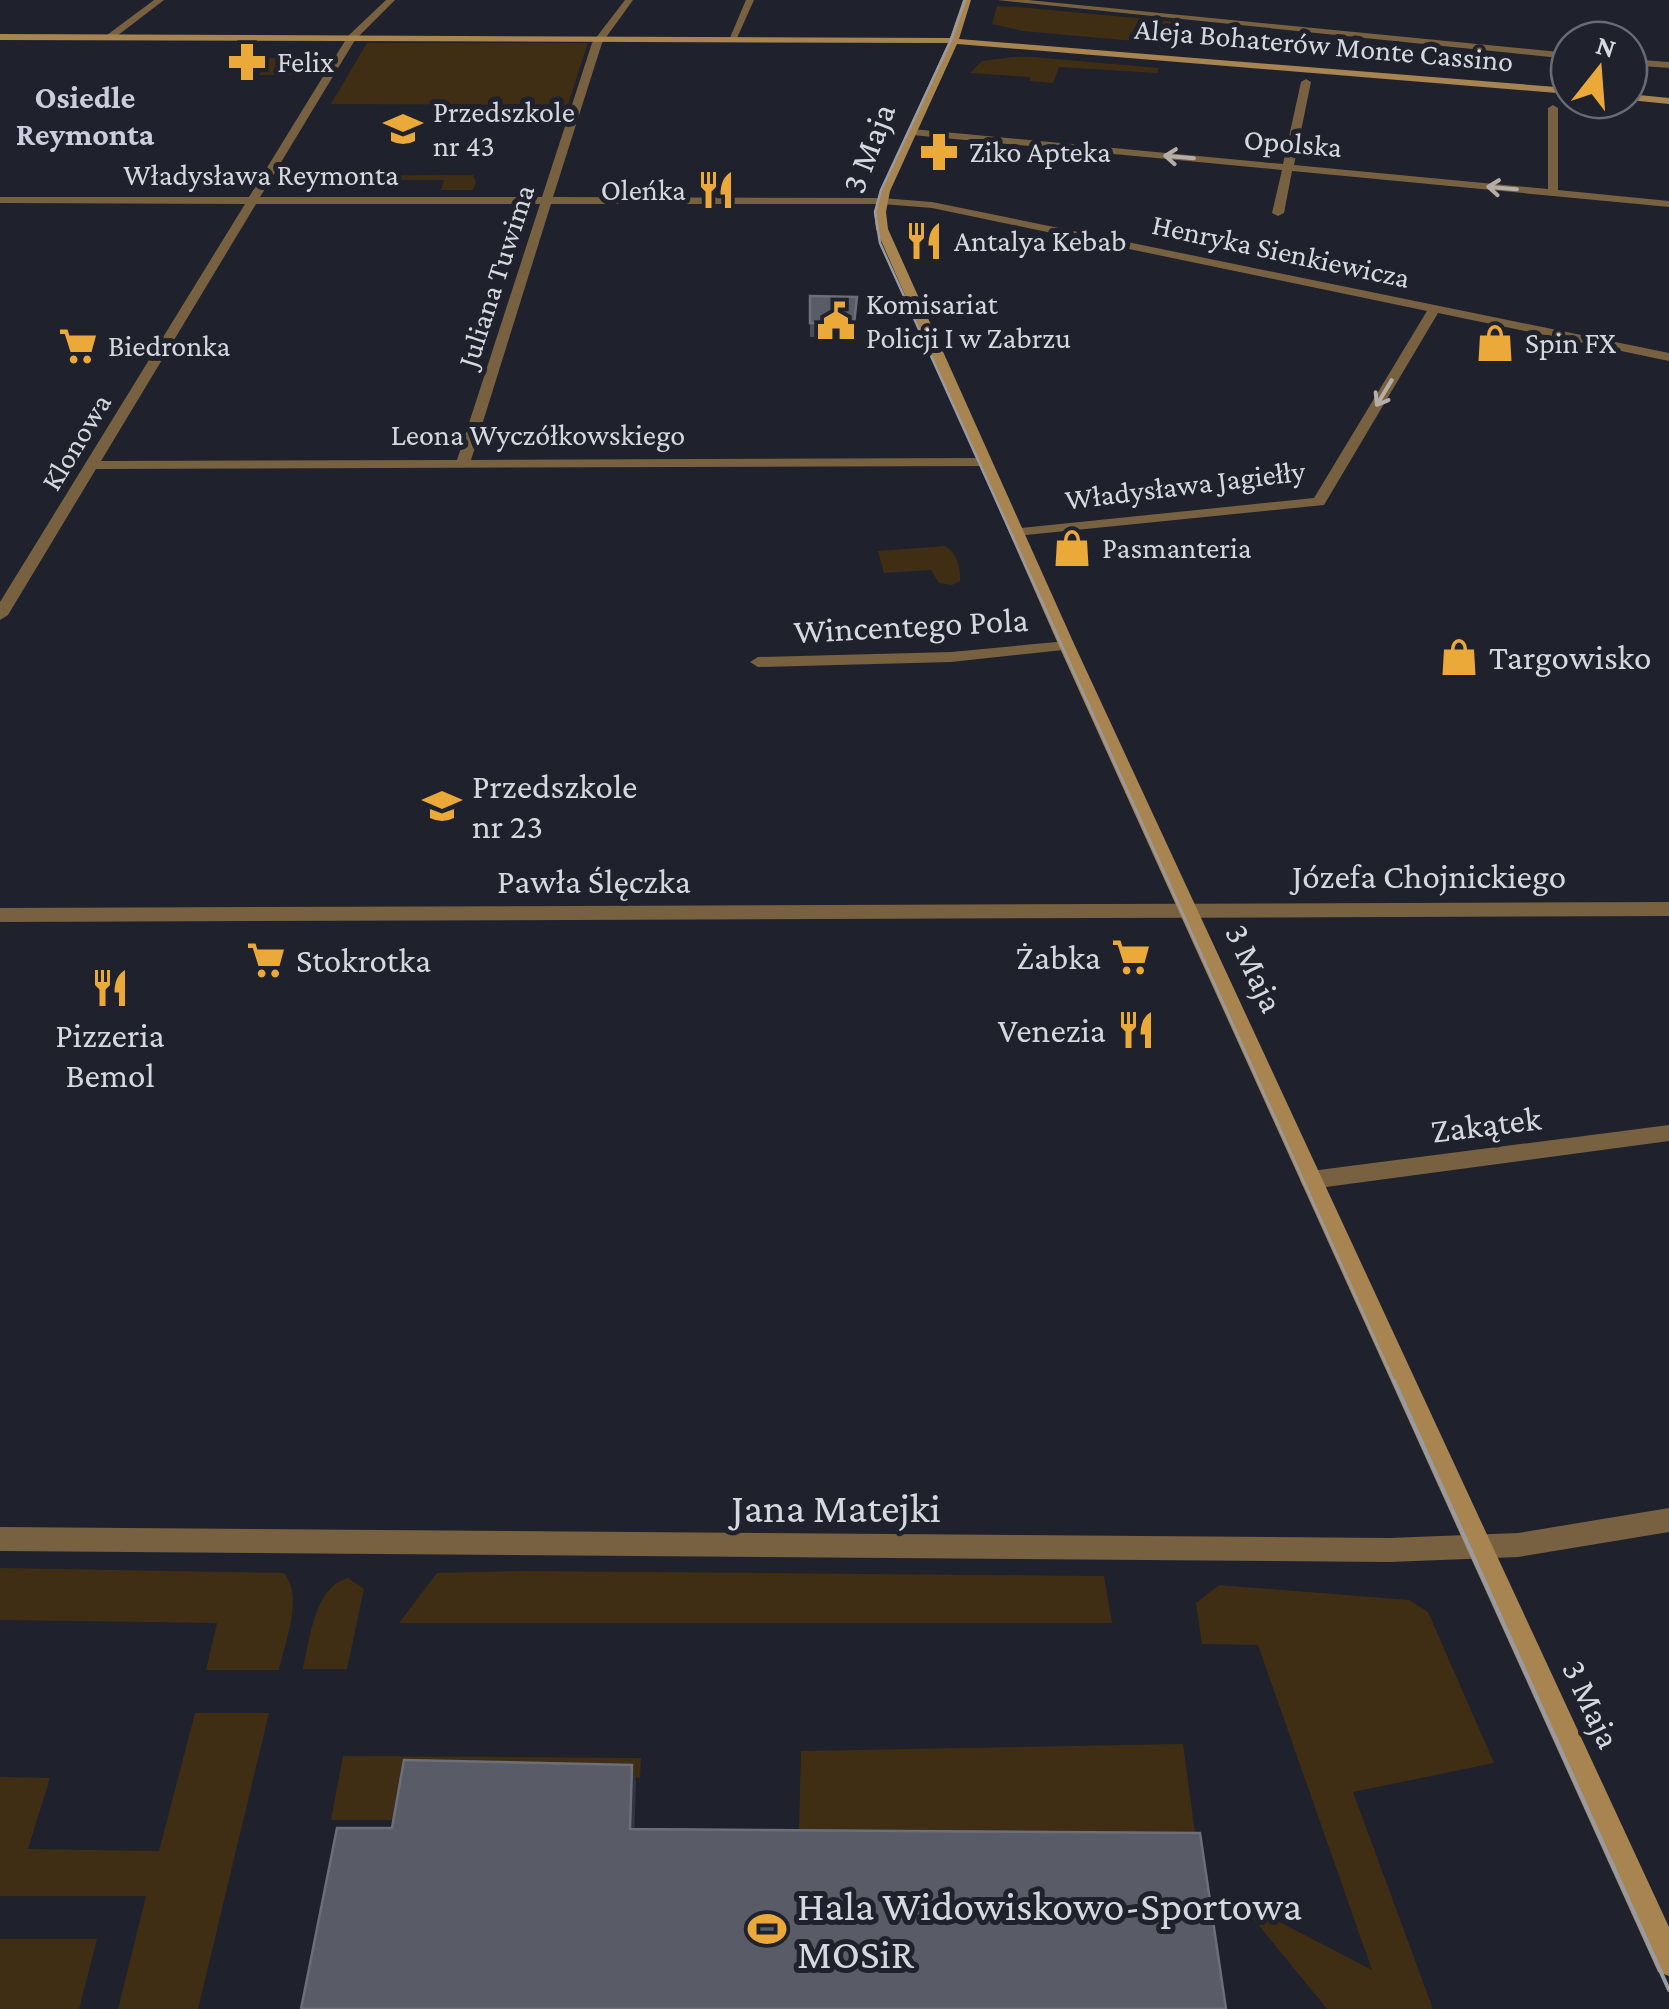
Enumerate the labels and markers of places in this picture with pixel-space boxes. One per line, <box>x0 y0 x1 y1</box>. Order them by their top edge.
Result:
pharmacy icon: Felix <box>226 41 268 83</box>
place label: Felix <box>277 45 334 78</box>
place label: Przedszkole nr 43 <box>433 95 575 162</box>
school or university icon: Przedszkole nr 43 <box>382 108 424 150</box>
pharmacy icon: Ziko Apteka <box>918 131 960 173</box>
place label: Ziko Apteka <box>969 135 1111 169</box>
restaurant icon: Oleńka <box>695 169 737 211</box>
place label: Oleńka <box>601 173 686 206</box>
restaurant icon: Antalya Kebab <box>903 220 945 262</box>
place label: Antalya Kebab <box>954 224 1126 258</box>
place label: Komisariat Policji I w Zabrzu <box>866 287 1071 355</box>
public building icon: Komisariat Policji I w Zabrzu <box>815 300 857 342</box>
shop icon: Spin FX <box>1474 322 1516 364</box>
supermarket icon: Biedronka <box>57 325 99 367</box>
place label: Spin FX <box>1525 326 1616 360</box>
place label: Biedronka <box>108 329 230 362</box>
shop icon: Pasmanteria <box>1051 527 1093 569</box>
place label: Pasmanteria <box>1102 531 1252 564</box>
shop icon: Targowisko <box>1438 636 1480 678</box>
place label: Targowisko <box>1489 638 1651 677</box>
place label: Przedszkole nr 23 <box>472 767 637 846</box>
school or university icon: Przedszkole nr 23 <box>421 785 463 827</box>
supermarket icon: Żabka <box>1110 936 1152 978</box>
place label: Żabka <box>1016 938 1101 977</box>
supermarket icon: Stokrotka <box>245 939 287 981</box>
place label: Stokrotka <box>296 941 431 980</box>
restaurant icon: Pizzeria Bemol <box>89 967 131 1009</box>
restaurant icon: Venezia <box>1115 1009 1157 1051</box>
place label: Venezia <box>998 1011 1106 1050</box>
place label: Pizzeria Bemol <box>55 1016 165 1095</box>
place label: Hala Widowiskowo-Sportowa MOSiR <box>797 1882 1302 1977</box>
sports icon: Hala Widowiskowo-Sportowa MOSiR <box>746 1908 788 1950</box>

